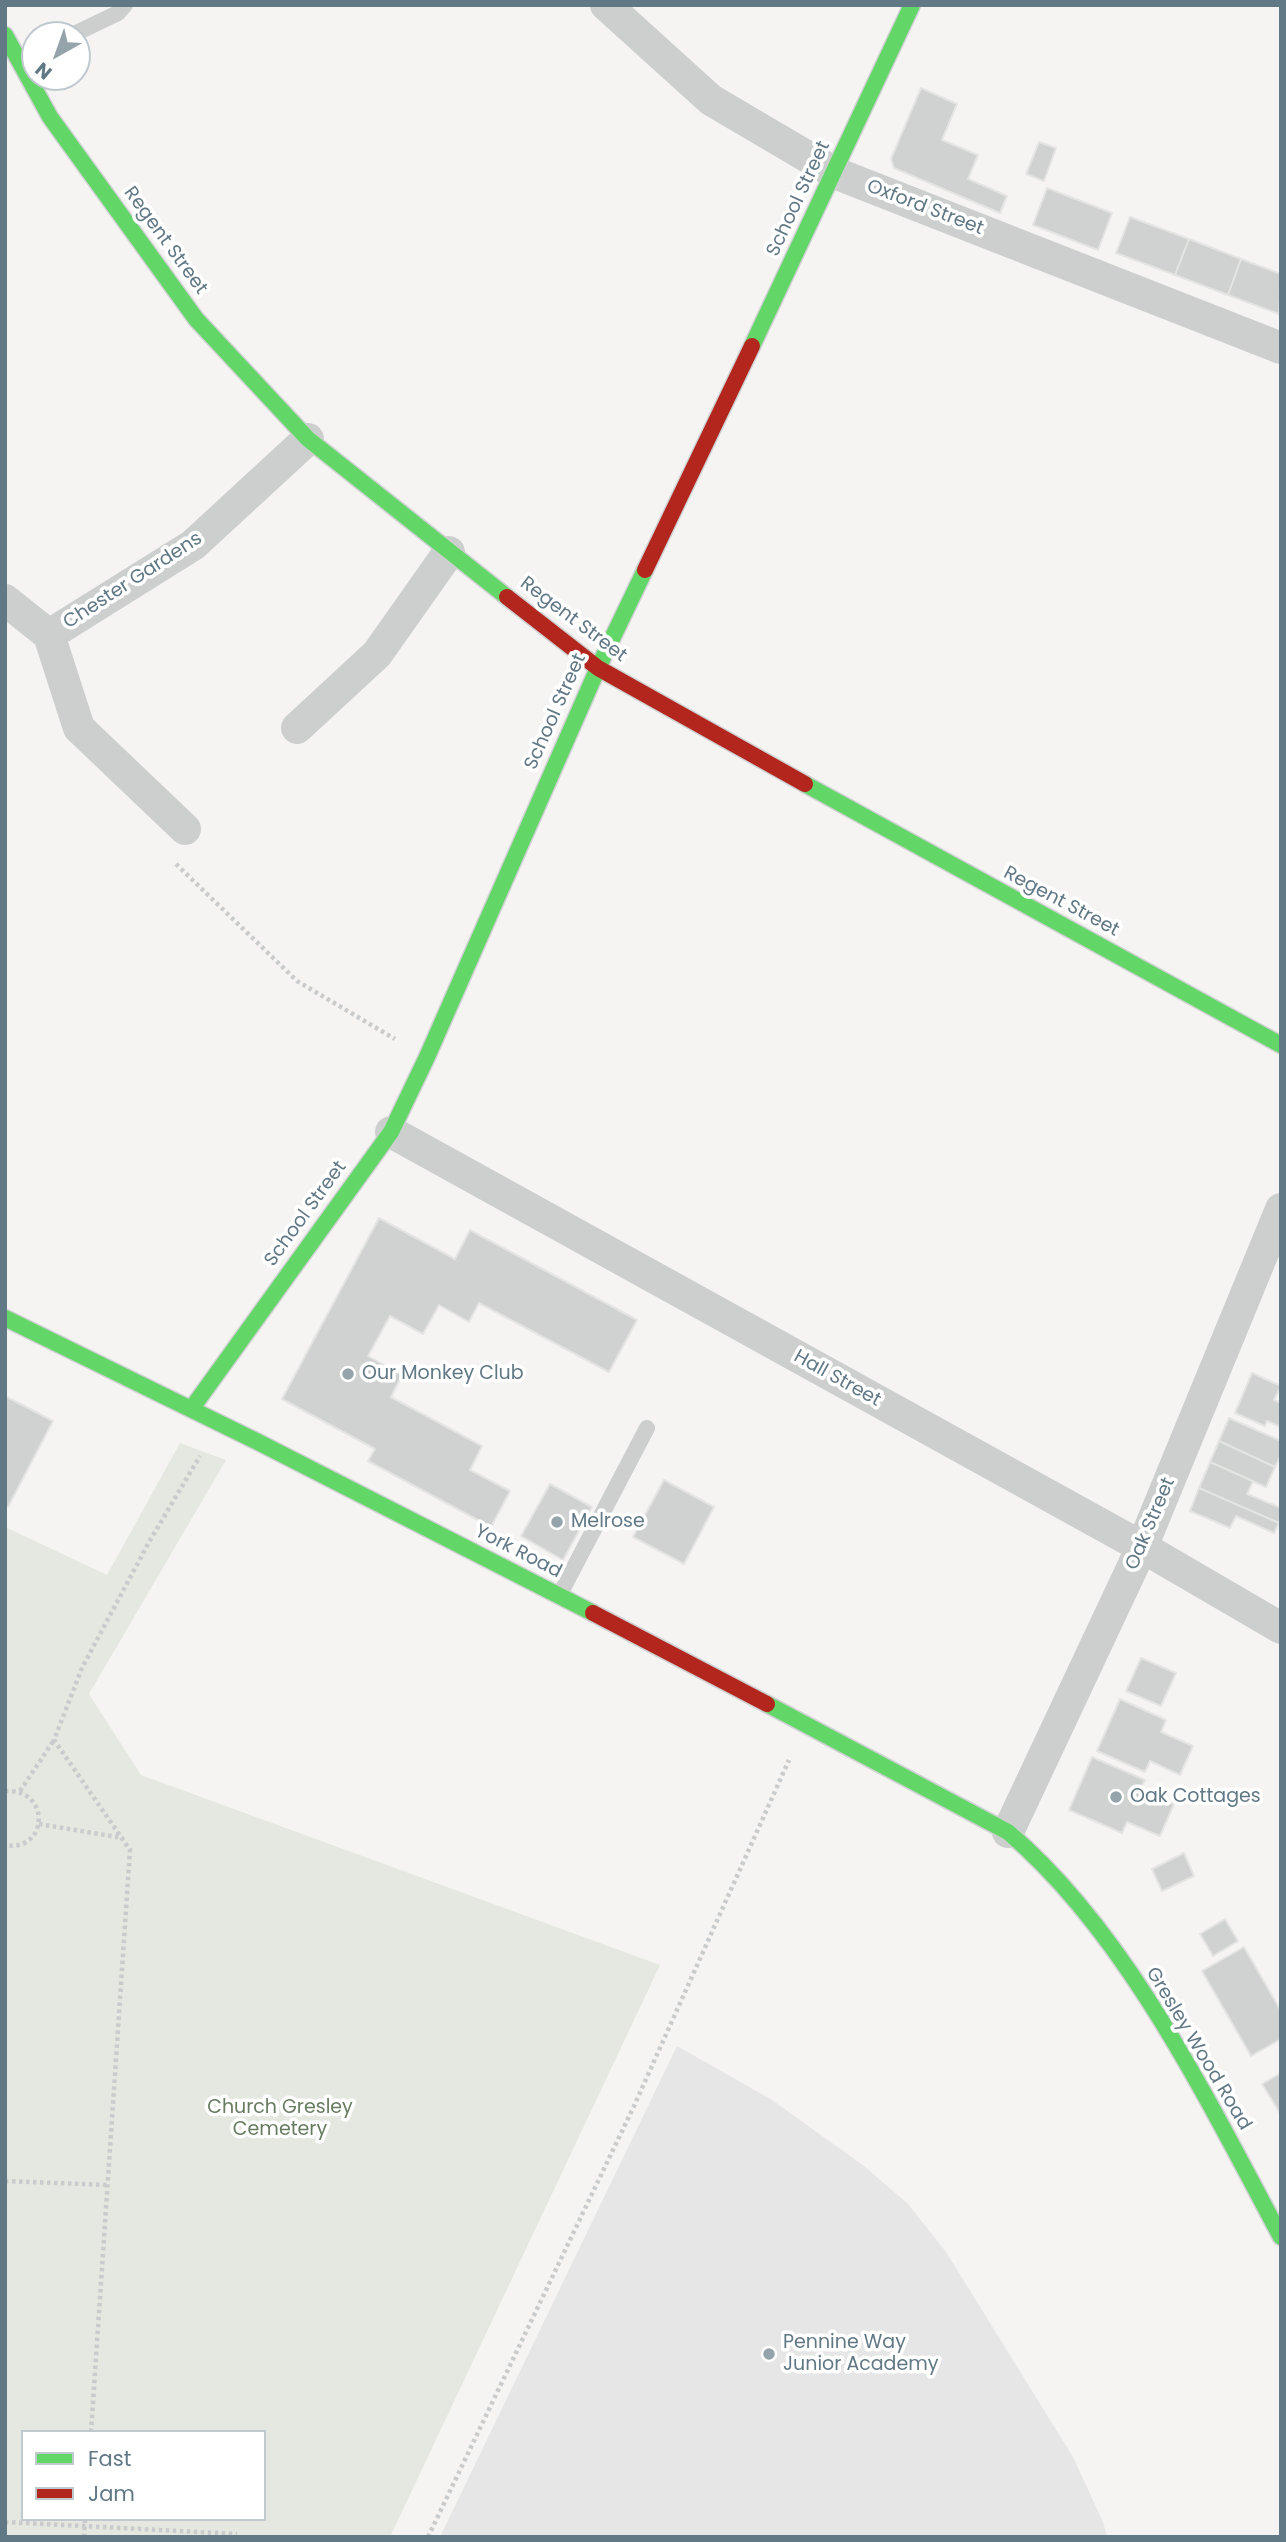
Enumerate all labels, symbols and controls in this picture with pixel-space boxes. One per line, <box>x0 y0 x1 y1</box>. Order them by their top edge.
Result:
north arrow <box>21 21 91 91</box>
text: N <box>29 56 58 86</box>
street label: School Street <box>762 138 836 260</box>
street label: Oxford Street <box>863 175 987 241</box>
street label: Regent Street <box>118 183 212 299</box>
street label: Chester Gardens <box>59 528 207 634</box>
street label: Regent Street <box>515 572 631 668</box>
street label: School Street <box>520 650 592 774</box>
street label: Regent Street <box>999 862 1123 942</box>
street label: School Street <box>260 1157 352 1271</box>
street label: Hall Street <box>789 1346 885 1412</box>
place label: Our Monkey Club <box>362 1363 524 1385</box>
marker: Our Monkey Club <box>340 1366 356 1382</box>
street label: Oak Street <box>1121 1474 1181 1574</box>
place label: Melrose <box>571 1511 645 1533</box>
marker: Melrose <box>549 1514 565 1530</box>
street label: York Road <box>471 1520 565 1584</box>
place label: Oak Cottages <box>1130 1786 1261 1808</box>
marker: Oak Cottages <box>1108 1789 1124 1805</box>
street label: Gresley Wood Road <box>1140 1963 1256 2135</box>
park label: Church Gresley Cemetery <box>207 2097 353 2141</box>
place label: Pennine Way Junior Academy <box>783 2332 938 2376</box>
marker: Pennine Way Junior Academy <box>761 2346 777 2362</box>
legend <box>21 2430 266 2521</box>
text: Fast <box>88 2444 131 2473</box>
text: Jam <box>88 2479 135 2508</box>

